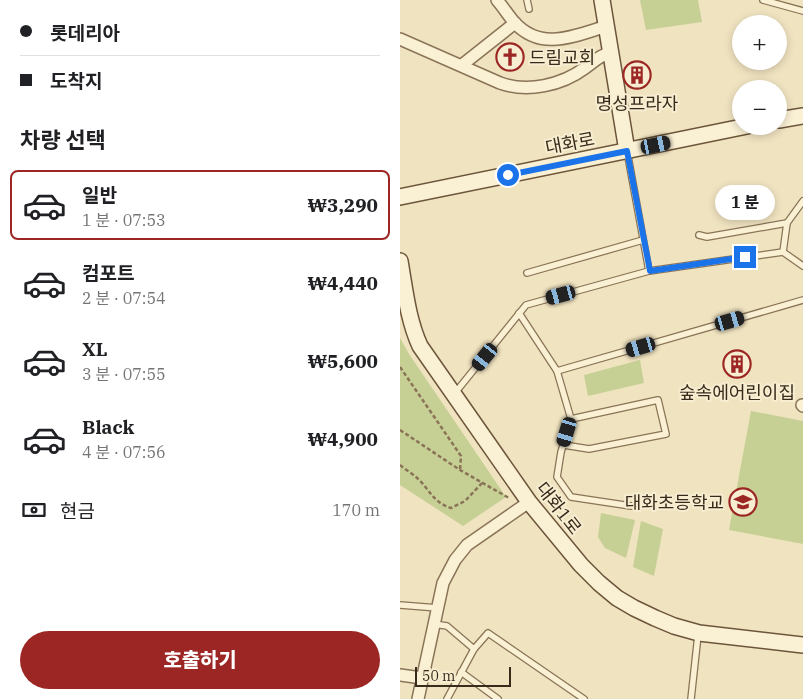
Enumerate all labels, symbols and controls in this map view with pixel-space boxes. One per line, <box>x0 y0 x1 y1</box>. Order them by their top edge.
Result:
map controls <box>732 15 787 135</box>
button: + <box>732 15 787 70</box>
text: 롯데리아 <box>50 21 120 45</box>
church icon: 드림교회 <box>495 42 525 72</box>
place label: 드림교회 <box>529 46 595 69</box>
building icon: 명성프라자 <box>622 60 652 90</box>
text: 도착지 <box>50 69 102 93</box>
button: − <box>732 80 787 135</box>
place label: 명성프라자 <box>596 92 679 115</box>
text: 차량 선택 <box>20 125 106 154</box>
street label: 대화로 <box>543 127 597 159</box>
car <box>639 135 672 155</box>
route start <box>497 164 519 186</box>
icon: car <box>22 183 67 228</box>
text: 일반 <box>82 183 117 207</box>
callout: 1 분 <box>715 184 775 220</box>
text: 1 분 <box>731 192 759 212</box>
text: ₩3,290 <box>308 193 378 217</box>
text: 1 분 · 07:53 <box>82 210 166 230</box>
route end <box>734 246 756 268</box>
icon: car <box>22 261 67 306</box>
text: 컴포트 <box>82 261 134 285</box>
text: ₩4,440 <box>308 271 378 295</box>
car <box>544 284 577 306</box>
text: 2 분 · 07:54 <box>82 288 166 308</box>
car <box>713 310 746 332</box>
car <box>624 336 657 358</box>
text: XL <box>82 337 108 361</box>
icon: car <box>22 339 67 384</box>
car <box>469 341 500 373</box>
text: ₩5,600 <box>308 349 378 373</box>
building icon: 숲속에어린이집 <box>722 349 752 379</box>
text: 3 분 · 07:55 <box>82 364 166 384</box>
place label: 숲속에어린이집 <box>679 381 795 404</box>
text: Black <box>82 415 134 439</box>
car <box>555 415 578 449</box>
icon: car <box>22 417 67 462</box>
text: ₩4,900 <box>308 427 378 451</box>
text: 4 분 · 07:56 <box>82 442 166 462</box>
street label: 대화1로 <box>531 477 587 539</box>
school or university icon: 대화초등학교 <box>728 487 758 517</box>
place label: 대화초등학교 <box>625 491 724 514</box>
icon: cash <box>20 496 48 524</box>
text: 현금 <box>60 499 95 523</box>
text: 170 m <box>332 500 380 520</box>
button: 호출하기 <box>20 631 380 689</box>
scale bar <box>415 664 511 687</box>
text: 50 m <box>422 667 455 685</box>

